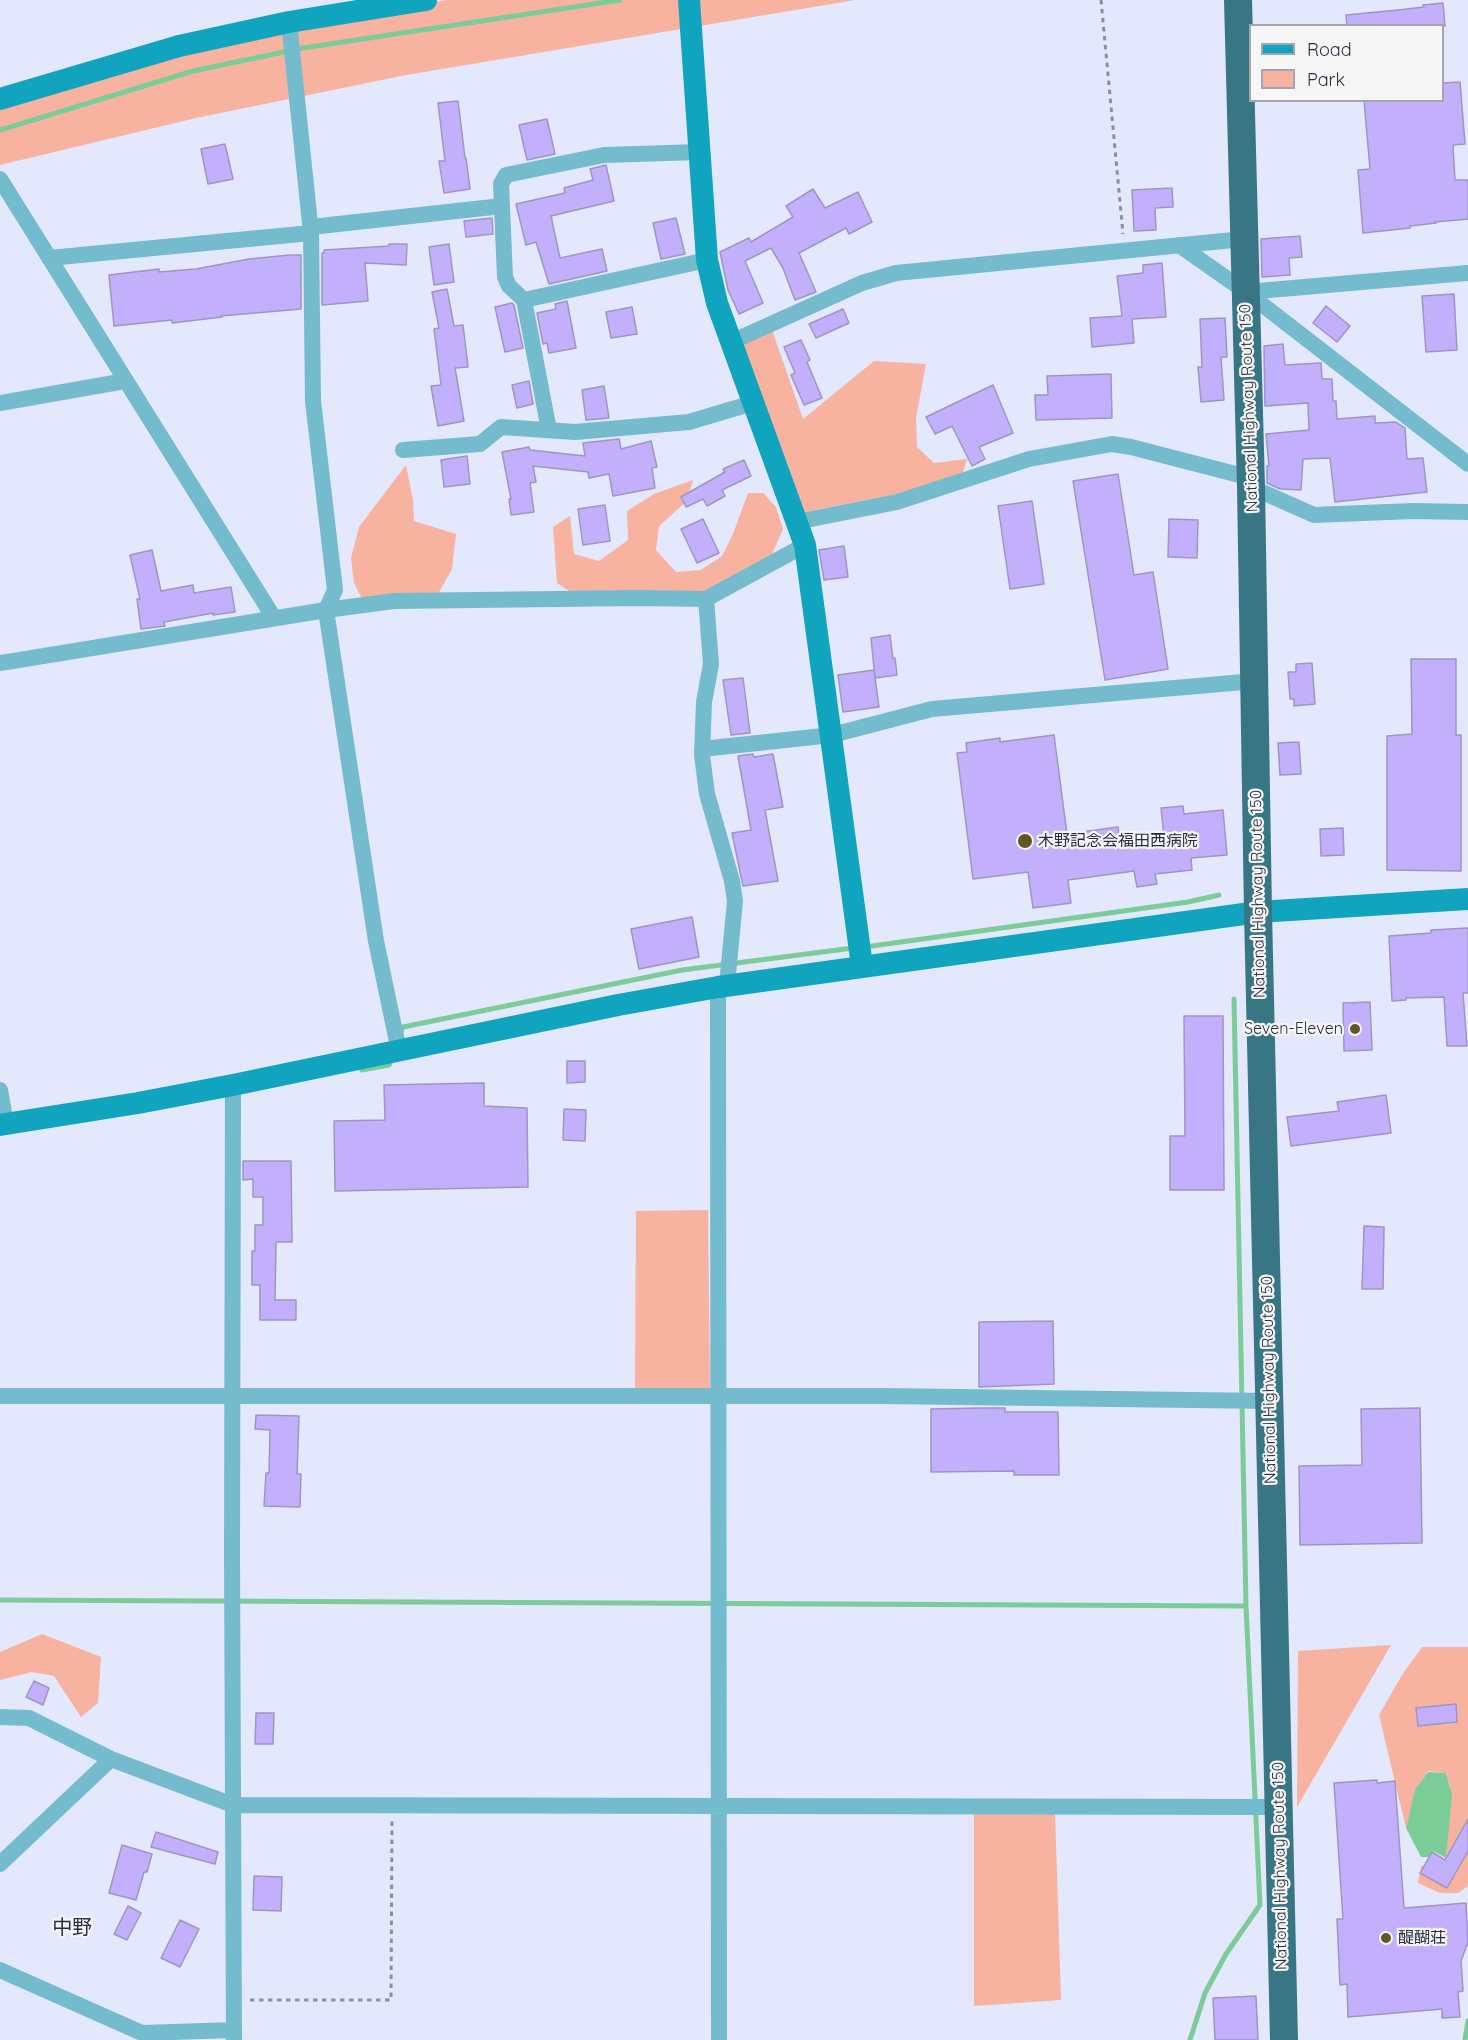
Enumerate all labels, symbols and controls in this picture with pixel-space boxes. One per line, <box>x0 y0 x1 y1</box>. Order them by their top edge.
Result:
legend <box>1249 24 1444 102</box>
text: Road <box>1307 38 1352 61</box>
text: Park <box>1307 68 1345 91</box>
street label: National Highway Route 150 <box>1236 304 1262 512</box>
street label: National Highway Route 150 <box>1247 790 1269 998</box>
place label: 木野記念会福田西病院 <box>1038 831 1198 851</box>
marker: 木野記念会福田西病院 <box>1016 832 1034 850</box>
place label: Seven-Eleven <box>1244 1019 1343 1039</box>
marker: Seven-Eleven <box>1348 1022 1362 1036</box>
street label: National Highway Route 150 <box>1258 1276 1280 1484</box>
street label: National Highway Route 150 <box>1269 1762 1291 1970</box>
district label: 中野 <box>52 1916 92 1940</box>
place label: 醍醐荘 <box>1398 1928 1446 1948</box>
marker: 醍醐荘 <box>1379 1931 1393 1945</box>

